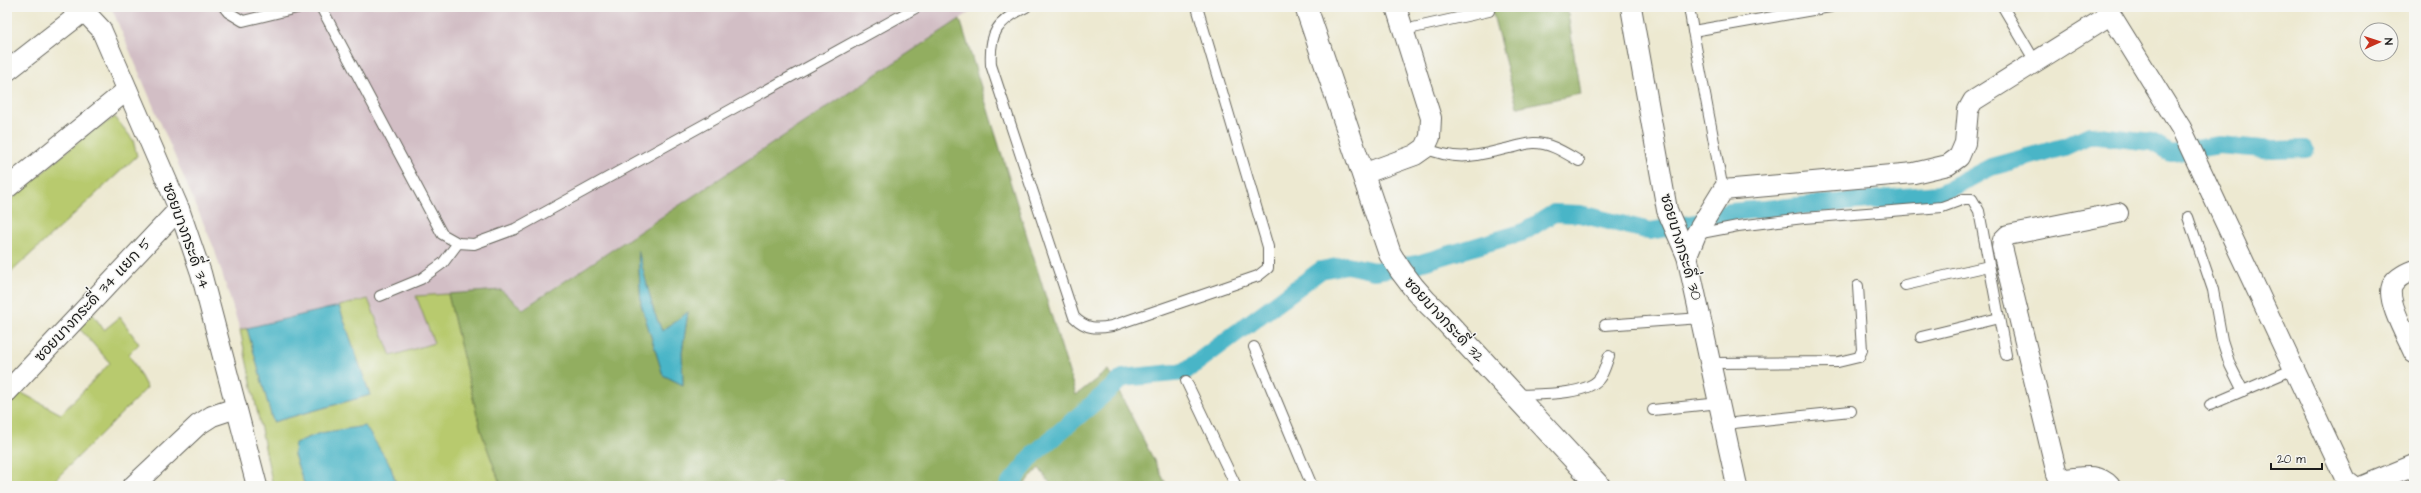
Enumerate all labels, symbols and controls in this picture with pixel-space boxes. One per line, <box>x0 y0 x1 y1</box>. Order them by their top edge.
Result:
north arrow <box>2359 22 2399 62</box>
text: N <box>2381 38 2396 45</box>
street label: ซอยบางกระดี่ 34 <box>157 179 219 292</box>
street label: ซอยบางกระดี่ 30 <box>1655 190 1711 303</box>
street label: ซอยบางกระดี่ 34 แยก 5 <box>27 230 156 367</box>
street label: ซอยบางกระดี่ 32 <box>1399 270 1492 368</box>
scale bar <box>2271 445 2322 471</box>
text: 20 m <box>2277 451 2306 468</box>

